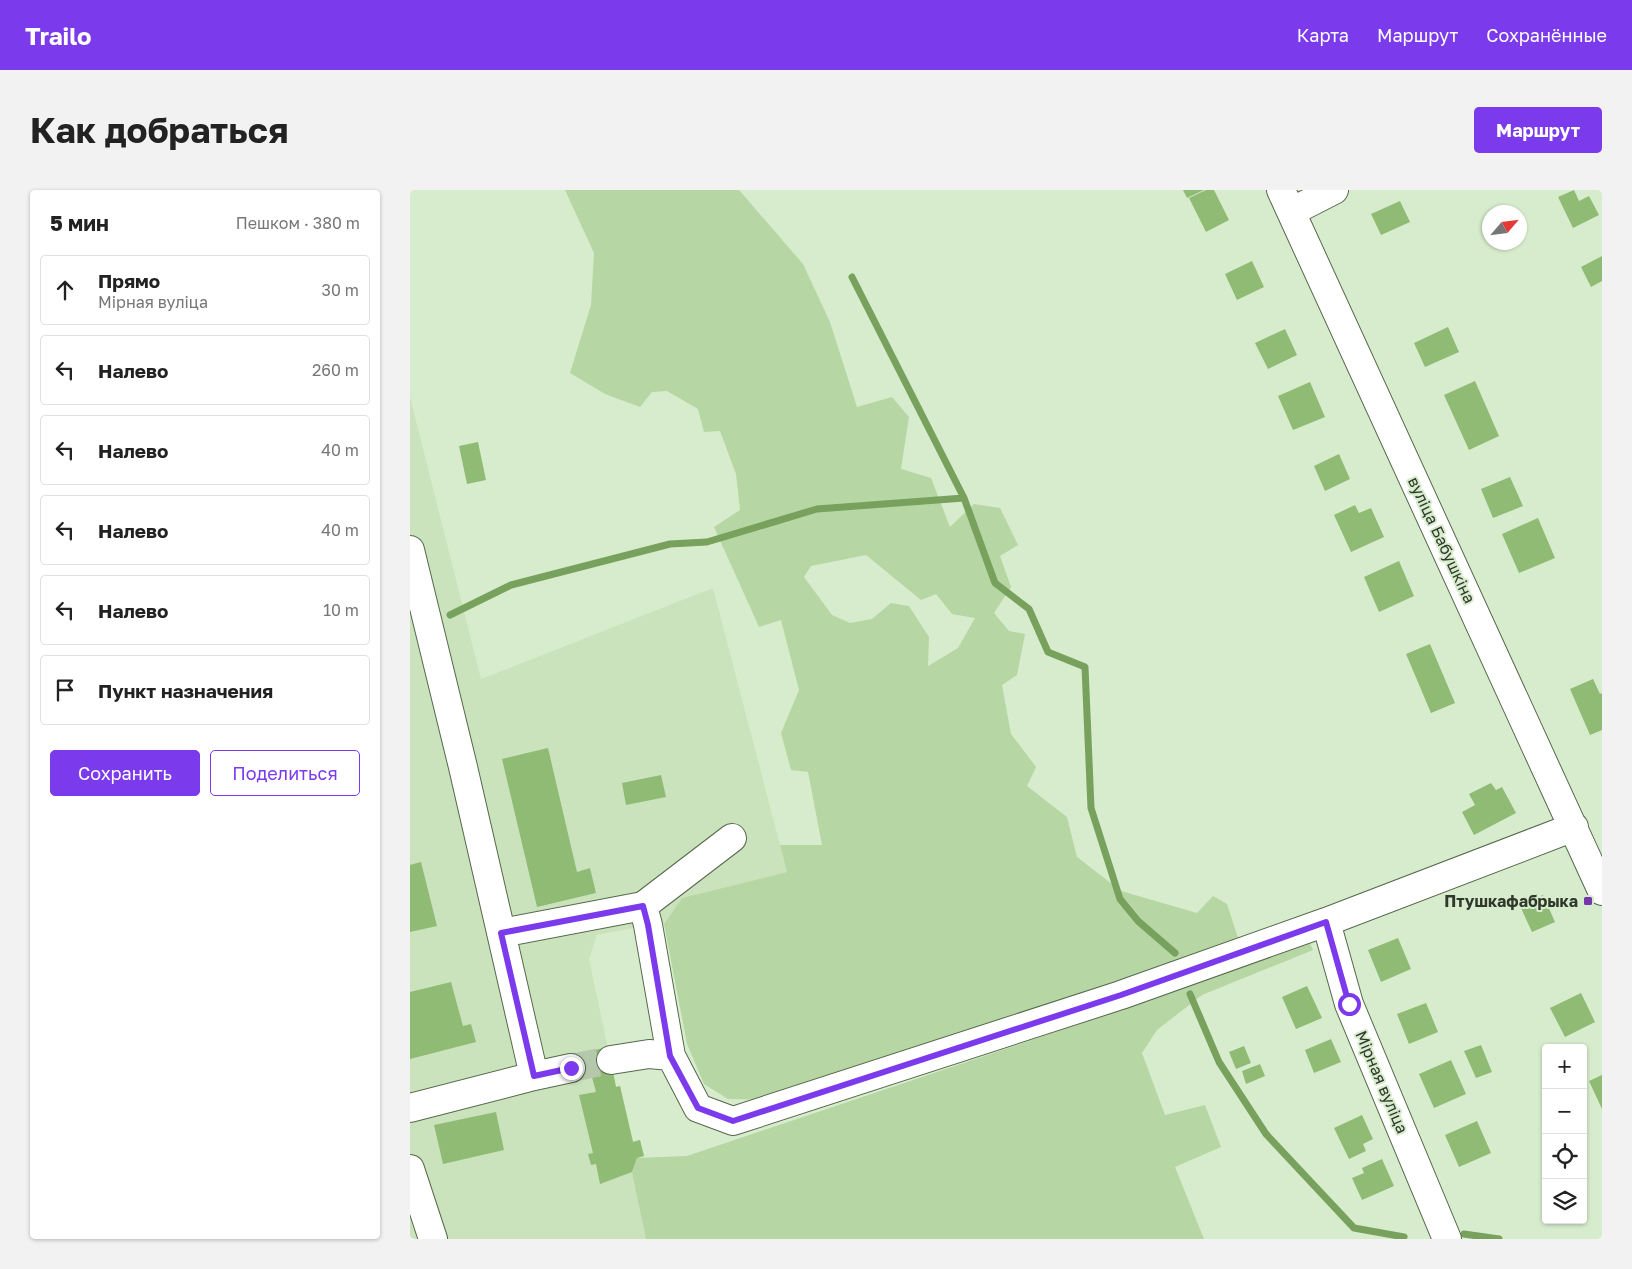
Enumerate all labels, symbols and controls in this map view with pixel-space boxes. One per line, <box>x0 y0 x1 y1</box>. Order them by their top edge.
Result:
text: Trailo <box>25 21 91 50</box>
text: Карта <box>1297 24 1349 46</box>
text: Маршрут <box>1377 24 1458 46</box>
text: Сохранённые <box>1486 24 1607 46</box>
button: Маршрут <box>1474 107 1602 153</box>
text: Как добраться <box>30 109 288 151</box>
north arrow <box>1482 205 1527 250</box>
text: 5 мин <box>50 210 109 236</box>
text: Пешком · 380 m <box>236 213 360 233</box>
text: Прямо <box>98 269 160 292</box>
icon: ahead <box>51 276 79 304</box>
text: 30 m <box>322 280 359 300</box>
text: Мірная вуліца <box>98 292 208 312</box>
icon: left <box>51 356 79 384</box>
text: Налево <box>98 359 168 382</box>
text: 260 m <box>312 360 359 380</box>
icon: left <box>51 436 79 464</box>
text: Налево <box>98 439 168 462</box>
text: 40 m <box>321 440 359 460</box>
street label: вуліца Бабушкіна <box>1404 474 1480 606</box>
icon: left <box>51 516 79 544</box>
text: Налево <box>98 519 168 542</box>
text: 40 m <box>321 520 359 540</box>
icon: left <box>51 596 79 624</box>
text: Налево <box>98 599 168 622</box>
text: 10 m <box>323 600 359 620</box>
icon: arrive <box>51 676 79 704</box>
text: Пункт назначения <box>98 679 273 702</box>
button: Сохранить <box>50 750 200 796</box>
button: Поделиться <box>210 750 360 796</box>
place label: Птушкафабрыка <box>1444 891 1578 911</box>
marker: Птушкафабрыка <box>1582 895 1594 907</box>
route start <box>1338 993 1361 1016</box>
street label: Мірная вуліца <box>1351 1027 1413 1137</box>
map controls <box>1542 1044 1587 1224</box>
button: + <box>1542 1044 1587 1089</box>
route end <box>560 1057 583 1080</box>
button: − <box>1542 1089 1587 1134</box>
button: locate <box>1542 1134 1587 1179</box>
button: layers <box>1542 1179 1587 1224</box>

